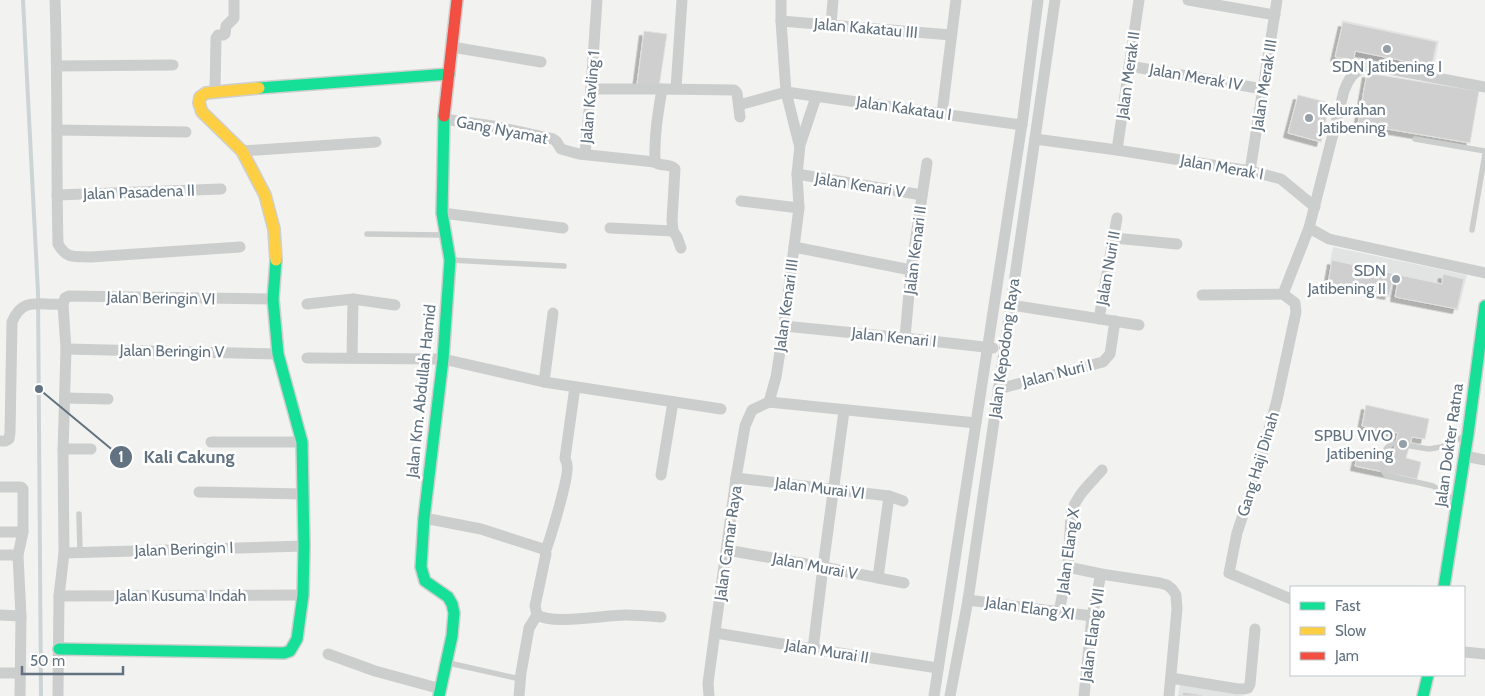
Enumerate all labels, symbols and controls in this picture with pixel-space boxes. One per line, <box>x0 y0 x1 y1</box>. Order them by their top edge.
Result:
street label: Jalan Kakatau III <box>812 14 919 42</box>
street label: Jalan Merak II <box>1112 30 1144 121</box>
street label: Jalan Merak III <box>1247 38 1281 133</box>
marker: SDN Jatibening I <box>1381 43 1393 55</box>
street label: Jalan Kavling 1 <box>576 50 604 145</box>
place label: SDN Jatibening I <box>1332 57 1442 76</box>
street label: Jalan Merak IV <box>1147 59 1244 95</box>
street label: Jalan Kakatau I <box>854 92 953 124</box>
place label: Kelurahan Jatibening <box>1318 100 1387 137</box>
street label: Gang Nyamat <box>455 112 550 148</box>
marker: Kelurahan Jatibening <box>1303 112 1315 124</box>
street label: Jalan Merak I <box>1178 150 1265 184</box>
street label: Jalan Kenari V <box>813 168 907 202</box>
street label: Jalan Pasadena II <box>82 181 195 203</box>
street label: Jalan Kenari II <box>900 205 930 296</box>
street label: Jalan Nuri II <box>1092 229 1124 308</box>
street label: Jalan Kenari III <box>770 258 802 353</box>
place label: SDN Jatibening II <box>1307 261 1386 298</box>
marker: SDN Jatibening II <box>1390 273 1402 285</box>
street label: Jalan Kepodong Raya <box>985 277 1023 420</box>
street label: Jalan Beringin VI <box>105 288 216 308</box>
street label: Jalan Km. Abdullah Hamid <box>402 303 440 480</box>
street label: Jalan Kenari I <box>850 323 937 351</box>
street label: Jalan Beringin V <box>118 341 225 361</box>
street label: Jalan Nuri I <box>1019 355 1094 391</box>
street label: Jalan Dokter Ratna <box>1431 382 1467 509</box>
street label: Gang Haji Dinah <box>1233 409 1283 519</box>
place label: SPBU VIVO Jatibening <box>1314 426 1394 463</box>
marker: SPBU VIVO Jatibening <box>1397 438 1409 450</box>
callout: Kali Cakung <box>108 441 244 474</box>
text: Kali Cakung <box>144 446 234 468</box>
text: 1 <box>118 448 124 466</box>
street label: Jalan Murai VI <box>773 473 866 503</box>
street label: Jalan Camar Raya <box>710 484 746 603</box>
street label: Jalan Elang X <box>1052 507 1083 596</box>
street label: Jalan Beringin I <box>133 538 234 560</box>
street label: Jalan Murai V <box>770 548 859 584</box>
street label: Jalan Kusuma Indah <box>114 586 247 605</box>
legend <box>1290 586 1465 676</box>
street label: Jalan Elang VII <box>1076 587 1108 684</box>
street label: Jalan Elang XI <box>983 592 1076 624</box>
text: Fast <box>1335 597 1360 615</box>
text: Slow <box>1335 622 1366 640</box>
street label: Jalan Murai II <box>783 635 870 667</box>
scale bar <box>22 644 124 676</box>
text: Jam <box>1334 647 1359 665</box>
text: 50 m <box>30 652 65 670</box>

